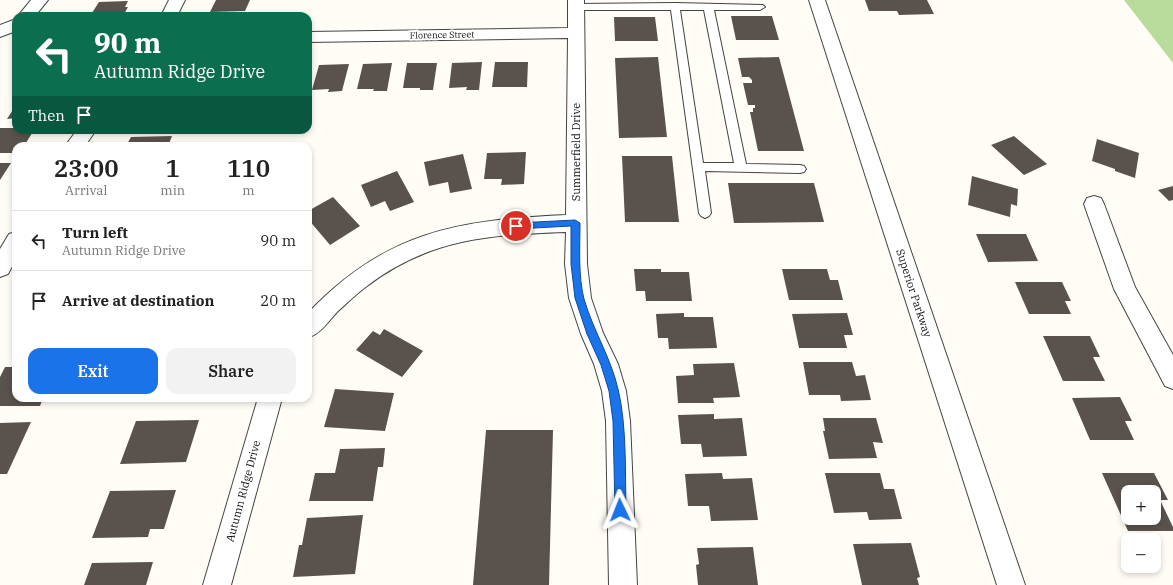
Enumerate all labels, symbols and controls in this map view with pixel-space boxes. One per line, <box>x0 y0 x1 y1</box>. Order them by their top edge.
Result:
text: 90 m <box>94 24 161 61</box>
icon: left <box>28 28 80 80</box>
street label: Florence Street <box>410 28 474 41</box>
text: Autumn Ridge Drive <box>94 60 265 83</box>
street label: Summerfield Drive <box>569 103 583 201</box>
icon: arrive <box>73 104 95 126</box>
text: Then <box>28 106 65 125</box>
text: 23:00 <box>54 152 119 184</box>
text: 1 <box>166 152 180 184</box>
text: 110 <box>227 152 270 184</box>
text: Arrival <box>65 182 107 199</box>
text: min <box>160 182 185 199</box>
text: m <box>242 182 255 199</box>
pin <box>499 209 533 243</box>
icon: arrive <box>505 215 527 237</box>
text: Turn left <box>62 223 128 242</box>
icon: left <box>28 230 50 252</box>
text: 90 m <box>260 231 296 250</box>
text: Autumn Ridge Drive <box>62 242 186 259</box>
street label: Superior Parkway <box>893 247 935 339</box>
icon: arrive <box>28 290 50 312</box>
text: Arrive at destination <box>62 291 214 310</box>
text: 20 m <box>260 291 296 310</box>
button: Exit <box>28 348 158 394</box>
button: Share <box>166 348 296 394</box>
street label: Autumn Ridge Drive <box>223 439 263 543</box>
map controls <box>1121 485 1161 573</box>
button: + <box>1121 485 1161 525</box>
position arrow <box>599 489 641 531</box>
button: − <box>1121 533 1161 573</box>

